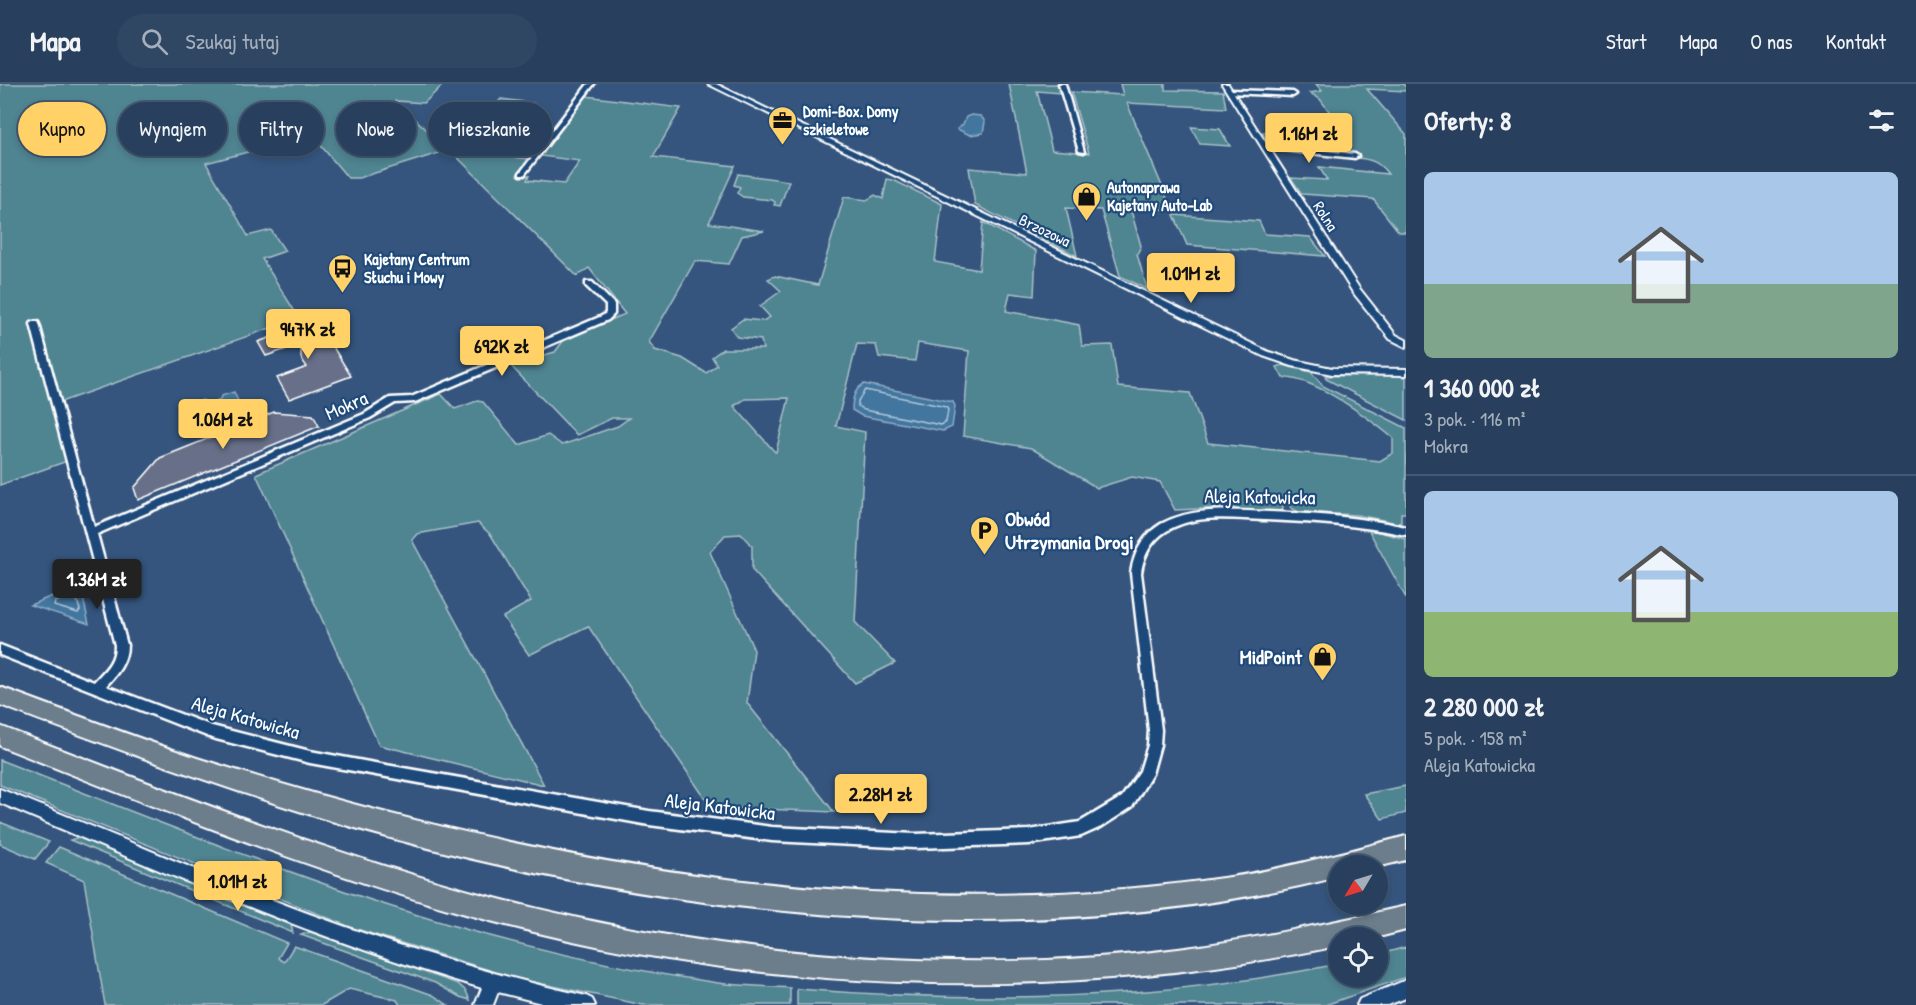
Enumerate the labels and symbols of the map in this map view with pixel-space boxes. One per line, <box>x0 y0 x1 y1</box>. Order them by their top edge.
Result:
place label: Domi-Box. Domy szkieletowe <box>803 100 899 140</box>
office icon: Domi-Box. Domy szkieletowe <box>766 104 798 146</box>
pin: 1.16M zł <box>1247 113 1371 164</box>
place label: Autonaprawa Kajetany Auto-Lab <box>1107 176 1213 217</box>
shop icon: Autonaprawa Kajetany Auto-Lab <box>1070 180 1102 222</box>
street label: Rolna <box>1308 197 1344 235</box>
street label: Brzozowa <box>1016 208 1074 252</box>
place label: Kajetany Centrum Słuchu i Mowy <box>364 248 470 289</box>
bus stop icon: Kajetany Centrum Słuchu i Mowy <box>327 252 359 294</box>
pin: 1.01M zł <box>1129 253 1253 304</box>
pin: 947K zł <box>253 309 363 360</box>
pin: 692K zł <box>447 326 557 377</box>
street label: Mokra <box>320 384 372 426</box>
pin: 1.06M zł <box>161 399 285 450</box>
street label: Aleja Katowicka <box>1204 482 1316 510</box>
place label: Obwód Utrzymania Drogi <box>1005 505 1134 556</box>
parking icon: Obwód Utrzymania Drogi <box>968 514 1000 556</box>
pin: 1.36M zł <box>35 559 159 610</box>
shop icon: MidPoint <box>1307 640 1339 682</box>
place label: MidPoint <box>1240 643 1303 670</box>
street label: Aleja Katowicka <box>189 689 303 745</box>
pin: 2.28M zł <box>819 774 943 825</box>
street label: Aleja Katowicka <box>663 786 777 826</box>
north arrow <box>1328 855 1388 915</box>
pin: 1.01M zł <box>176 861 300 912</box>

